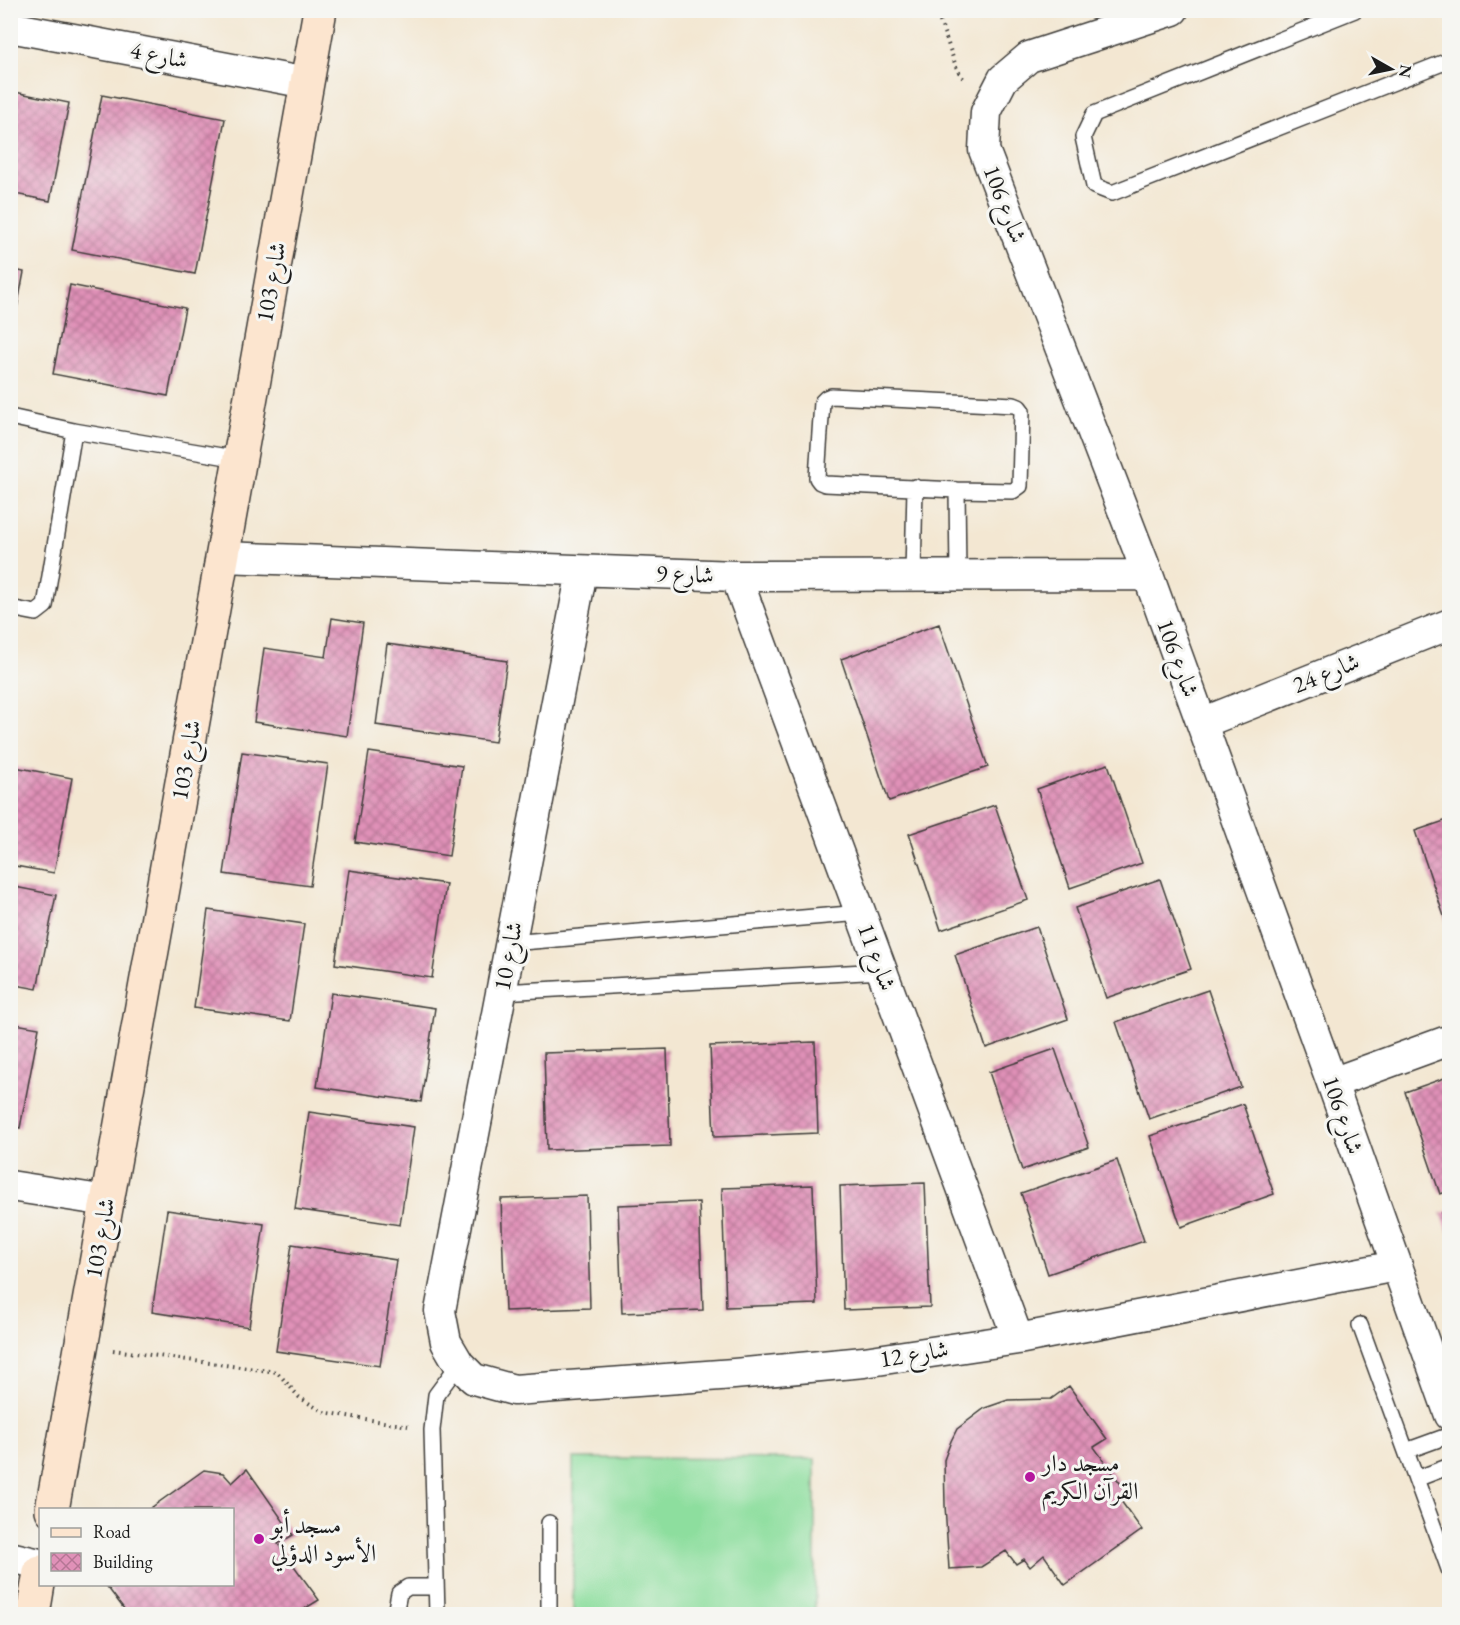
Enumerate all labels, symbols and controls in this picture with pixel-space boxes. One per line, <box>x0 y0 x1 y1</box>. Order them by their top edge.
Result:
street label: شارع 4 <box>127 34 191 80</box>
north arrow <box>1361 39 1421 99</box>
text: N <box>1394 63 1417 79</box>
street label: شارع 106 <box>972 160 1034 249</box>
street label: شارع 103 <box>248 239 298 325</box>
street label: شارع 9 <box>655 557 715 595</box>
street label: شارع 106 <box>1145 614 1207 703</box>
street label: شارع 24 <box>1288 645 1366 705</box>
street label: شارع 103 <box>163 717 213 803</box>
street label: شارع 10 <box>486 919 534 994</box>
street label: شارع 11 <box>846 919 904 997</box>
street label: شارع 106 <box>1311 1071 1371 1160</box>
street label: شارع 103 <box>77 1195 127 1281</box>
street label: شارع 12 <box>877 1333 951 1379</box>
place label: مسجد دار القرآن الكريم <box>1040 1447 1138 1512</box>
marker: مسجد دار القرآن الكريم <box>1023 1470 1037 1484</box>
legend <box>39 1508 234 1586</box>
place label: مسجد أبو الأسود الدؤلي <box>269 1508 376 1572</box>
text: Road <box>93 1520 132 1543</box>
marker: مسجد أبو الأسود الدؤلي <box>252 1532 266 1546</box>
text: Building <box>93 1550 153 1573</box>

